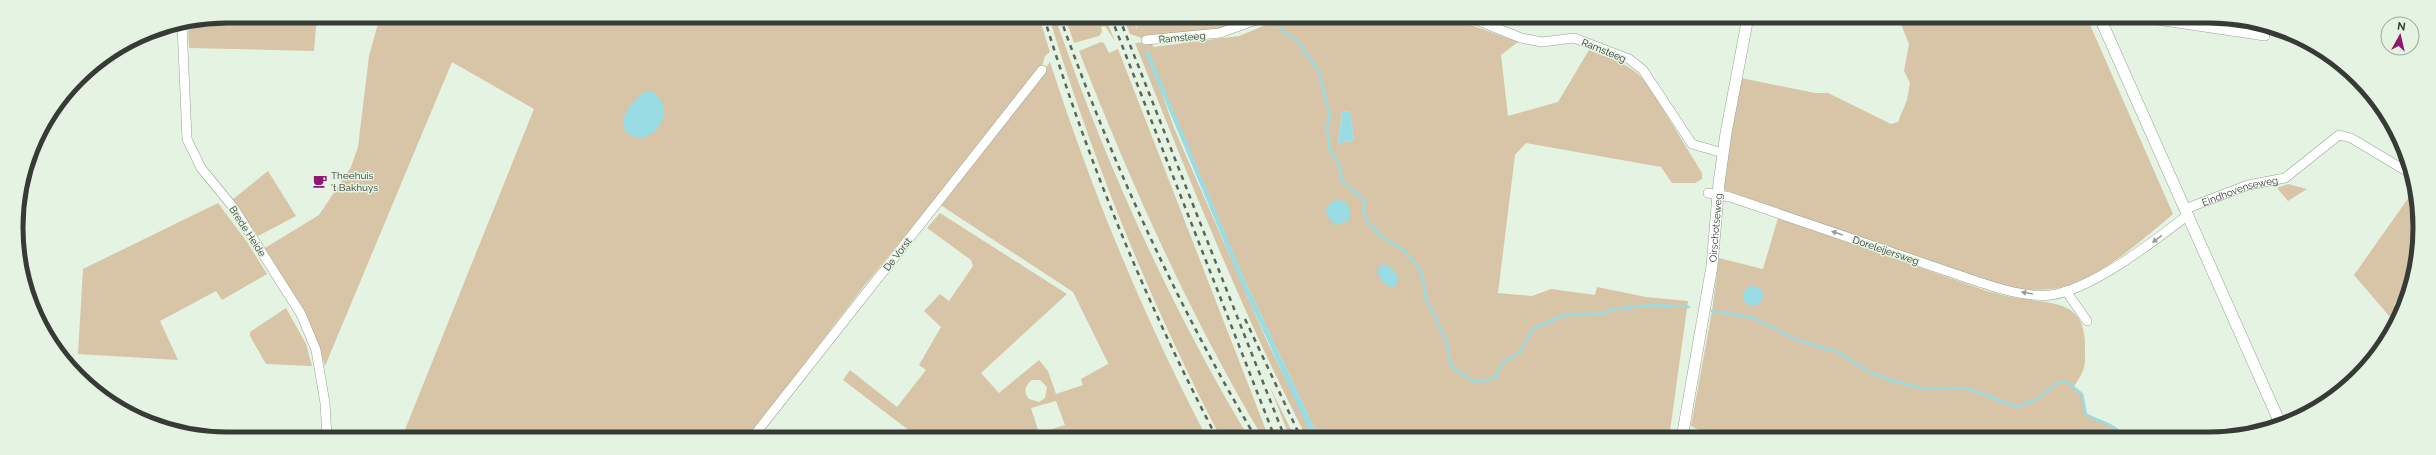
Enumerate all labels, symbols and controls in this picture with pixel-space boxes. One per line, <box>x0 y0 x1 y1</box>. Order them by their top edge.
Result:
north arrow <box>2380 16 2420 56</box>
text: N <box>2396 20 2406 34</box>
street label: Ramsteeg <box>1158 30 1206 45</box>
street label: Ramsteeg <box>1580 37 1628 64</box>
place label: Theehuis 't Bakhuys <box>331 170 378 193</box>
cafe icon: Theehuis 't Bakhuys <box>312 173 328 189</box>
street label: Eindhovenseweg <box>2200 174 2279 208</box>
street label: Oirschotseweg <box>1707 193 1724 263</box>
street label: Brede Heide <box>227 204 268 259</box>
one-way arrow <box>1830 230 1842 236</box>
street label: Doreleijersweg <box>1851 234 1920 267</box>
street label: De Vorst <box>881 235 914 273</box>
one-way arrow <box>2151 235 2162 243</box>
one-way arrow <box>2021 290 2033 296</box>

